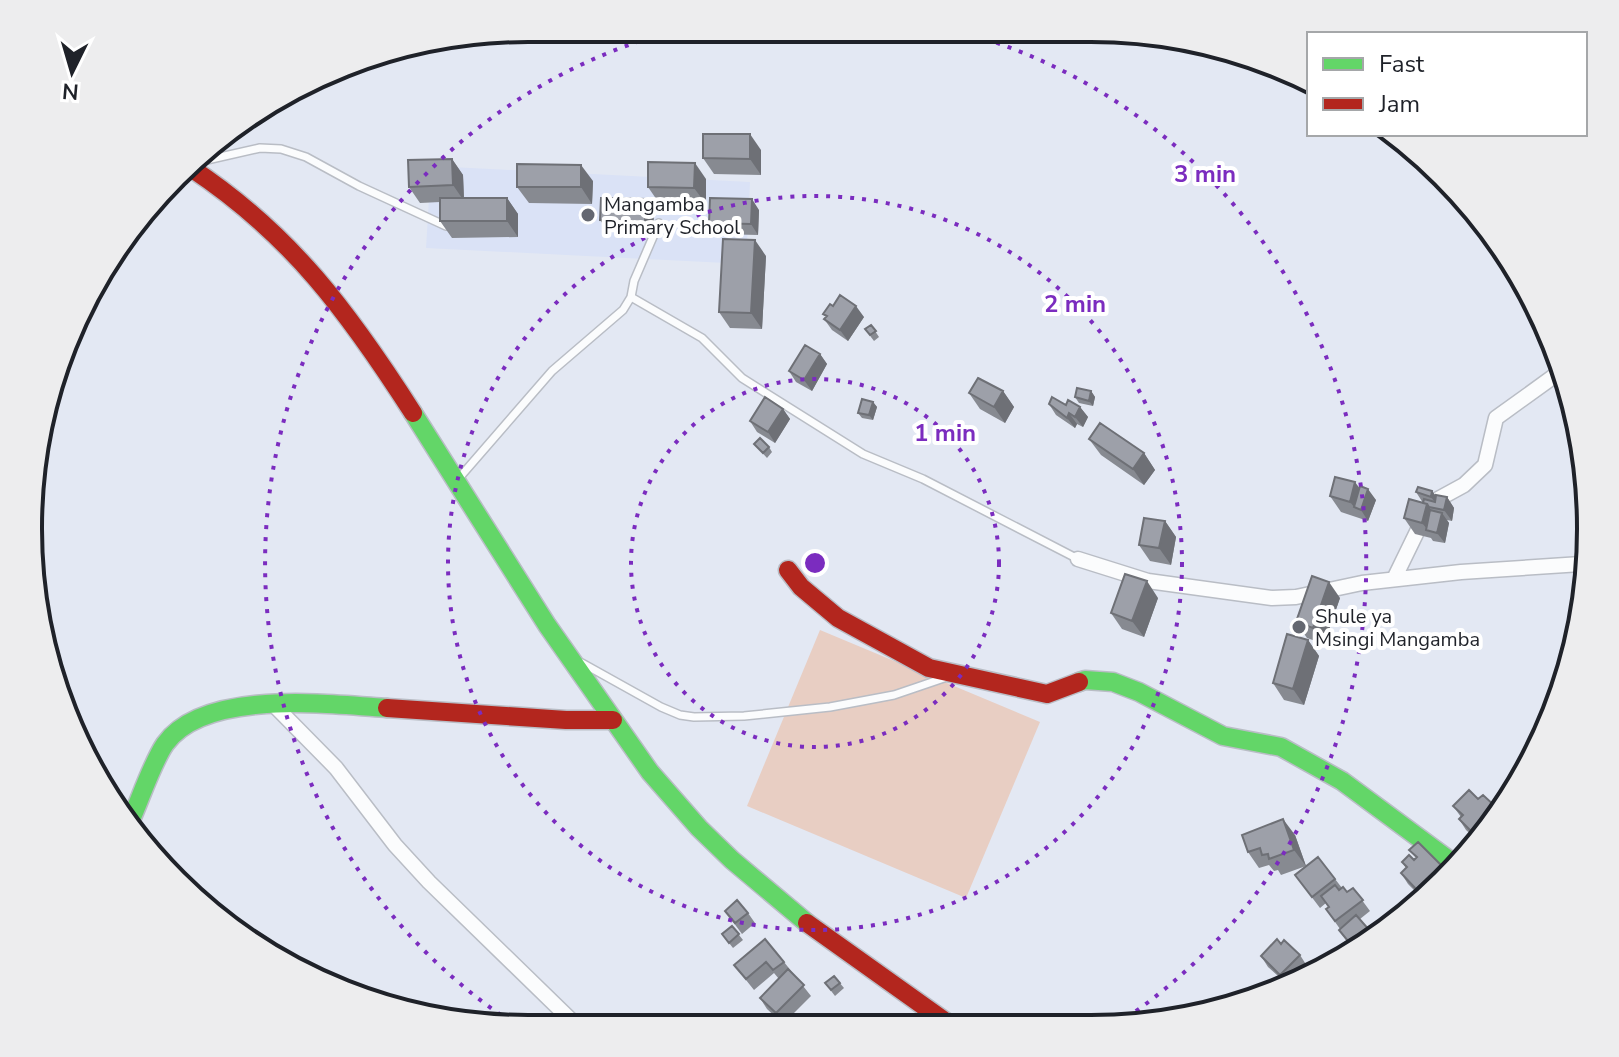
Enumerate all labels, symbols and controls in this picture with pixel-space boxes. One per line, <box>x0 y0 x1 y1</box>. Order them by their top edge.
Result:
north arrow <box>32 32 112 112</box>
legend <box>1307 32 1587 136</box>
text: Fast <box>1379 48 1425 80</box>
text: N <box>61 75 80 107</box>
text: Jam <box>1378 88 1420 120</box>
text: 3 min <box>1174 158 1236 190</box>
place label: Mangamba Primary School <box>604 191 740 241</box>
marker: Mangamba Primary School <box>579 206 597 224</box>
text: 2 min <box>1044 288 1106 320</box>
text: 1 min <box>914 417 976 449</box>
centre of rings <box>801 549 829 577</box>
place label: Shule ya Msingi Mangamba <box>1315 603 1480 653</box>
marker: Shule ya Msingi Mangamba <box>1290 618 1308 636</box>

